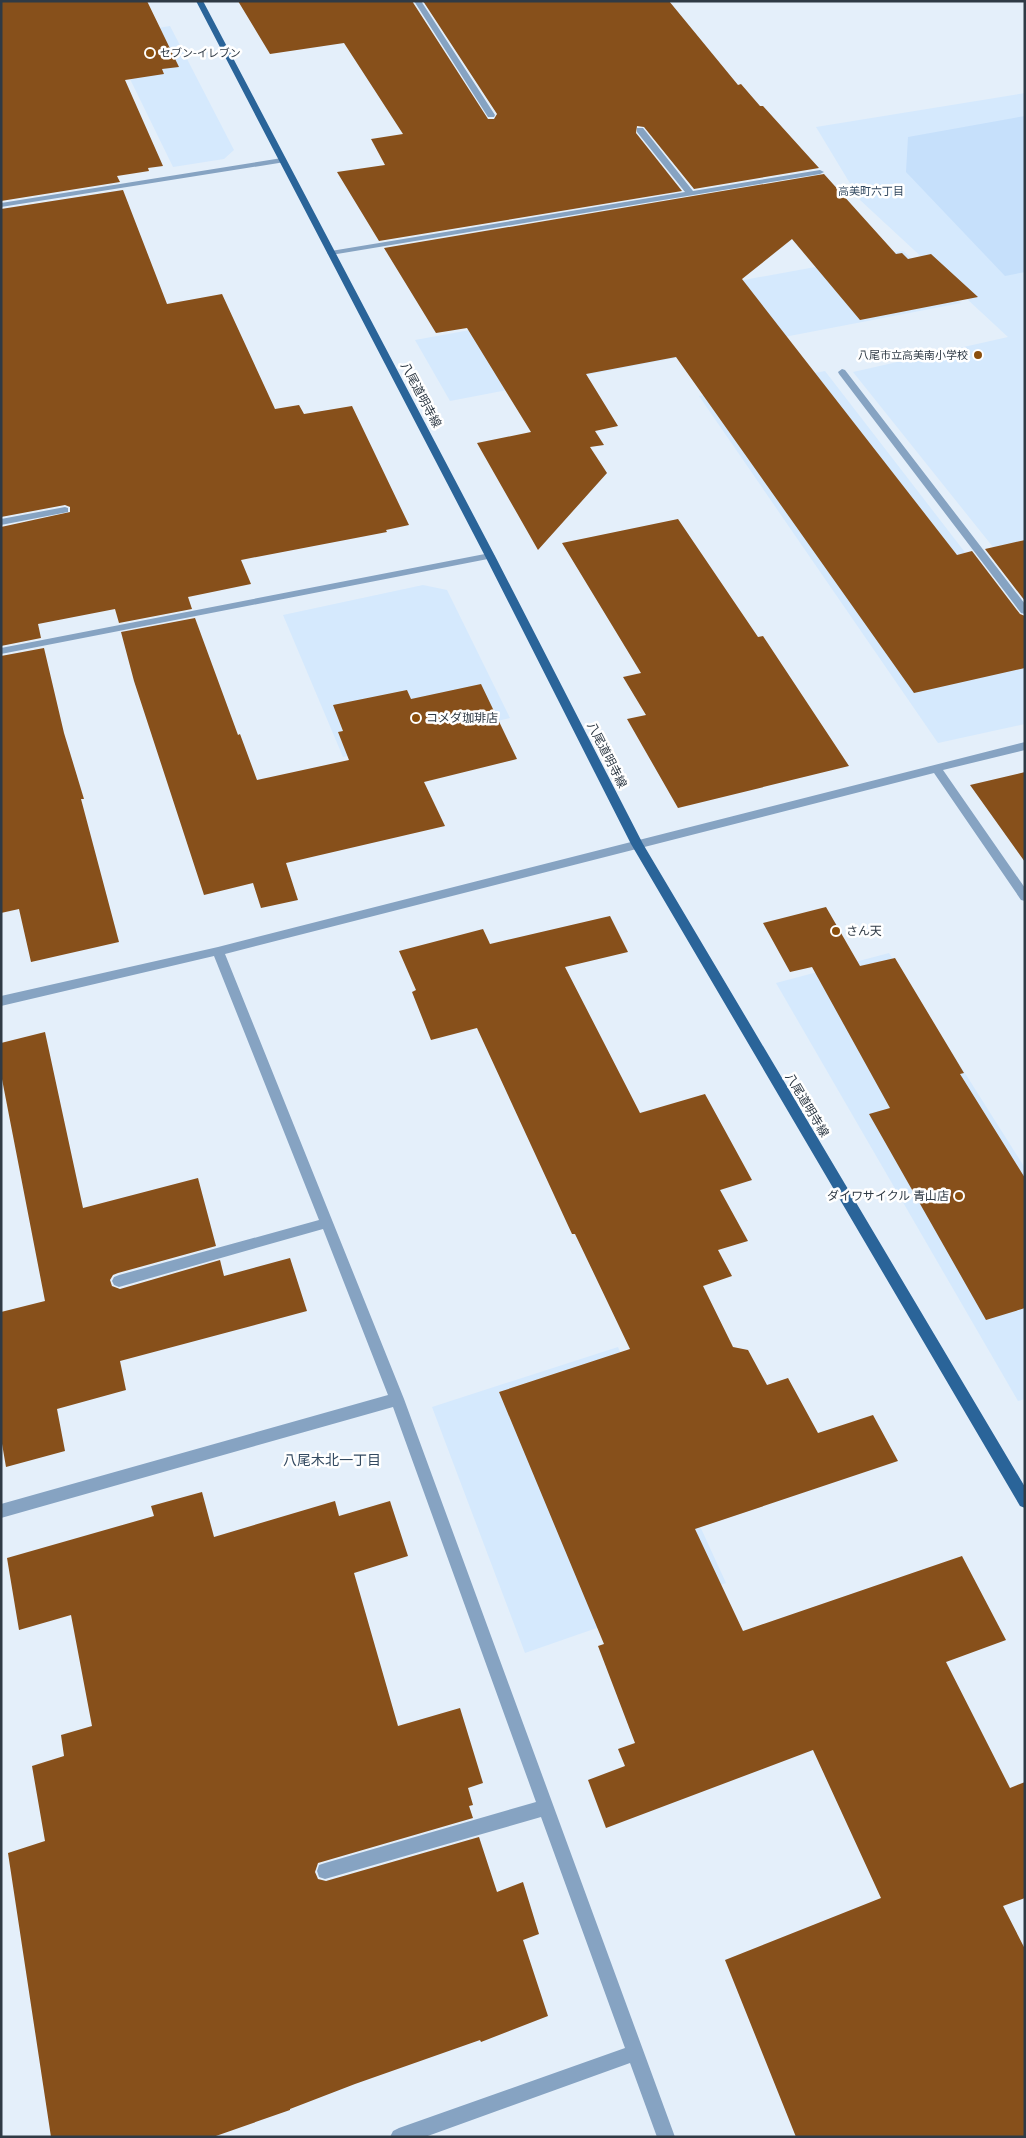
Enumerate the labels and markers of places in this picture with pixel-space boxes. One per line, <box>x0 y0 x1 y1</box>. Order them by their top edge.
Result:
place label: セブン-イレブン <box>160 44 241 60</box>
marker: セブン-イレブン <box>144 47 156 59</box>
place label: 八尾市立高美南小学校 <box>858 346 968 362</box>
marker: 八尾市立高美南小学校 <box>972 349 984 361</box>
place label: コメダ珈琲店 <box>426 708 498 725</box>
marker: コメダ珈琲店 <box>410 712 422 724</box>
place label: さん天 <box>846 921 882 938</box>
marker: さん天 <box>830 925 842 937</box>
place label: ダイワサイクル 青山店 <box>827 1186 949 1203</box>
marker: ダイワサイクル 青山店 <box>953 1190 965 1202</box>

